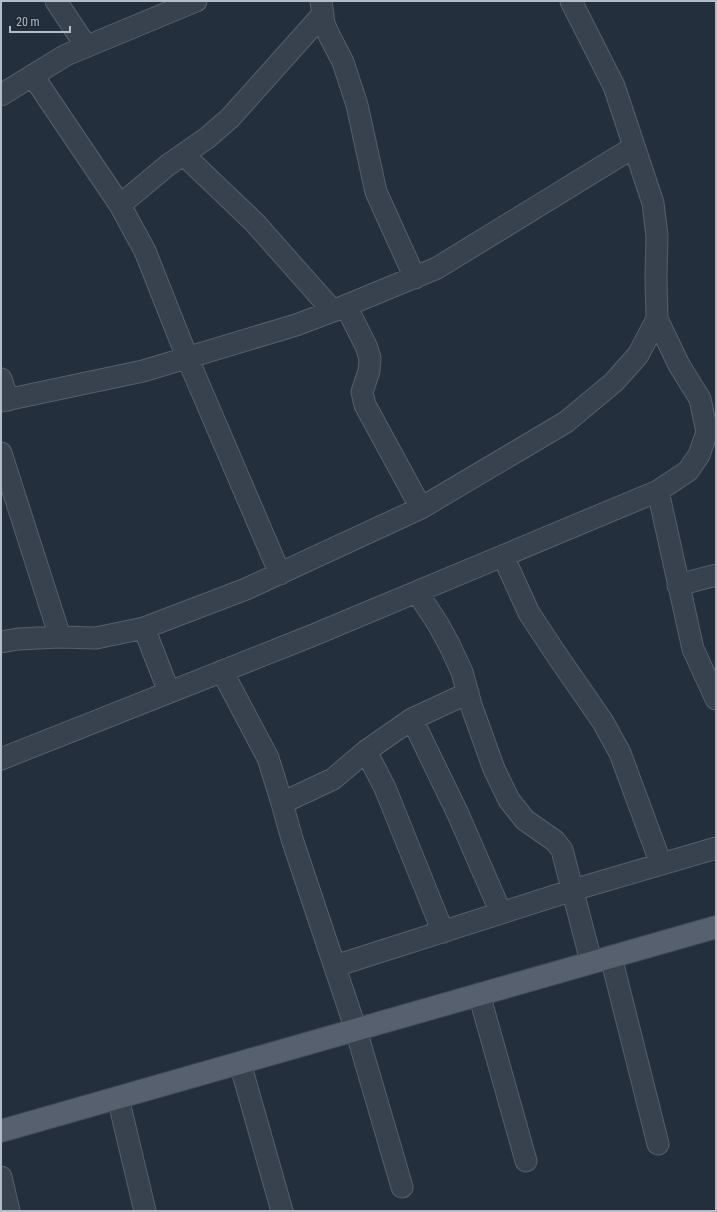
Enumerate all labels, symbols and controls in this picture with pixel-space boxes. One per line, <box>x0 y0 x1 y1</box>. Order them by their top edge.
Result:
scale bar <box>10 8 70 34</box>
text: 20 m <box>16 15 40 29</box>

